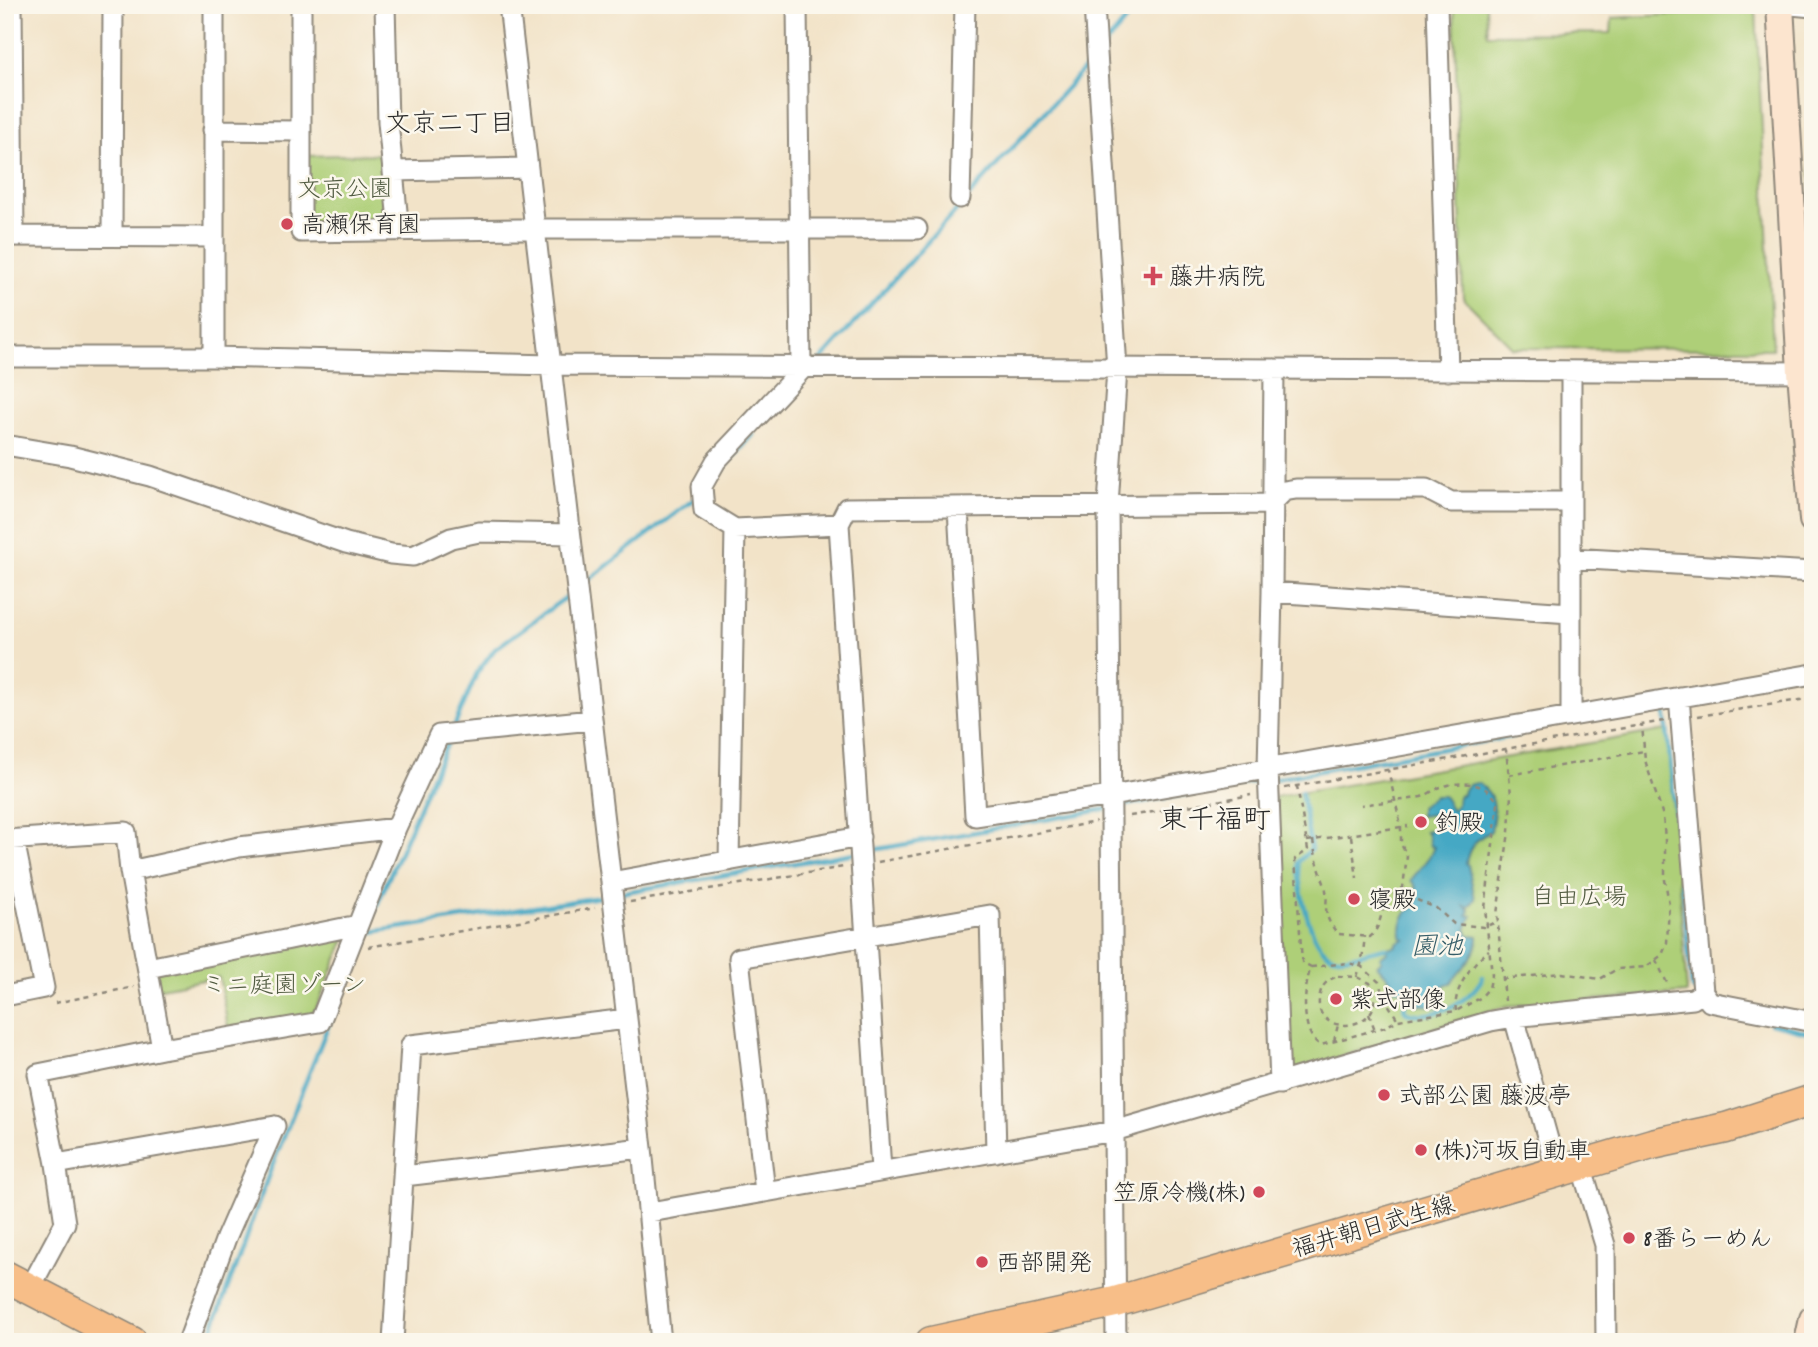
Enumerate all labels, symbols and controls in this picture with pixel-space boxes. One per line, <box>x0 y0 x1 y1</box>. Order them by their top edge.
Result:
district label: 文京二丁目 <box>385 107 515 144</box>
park label: 文京公園 <box>297 174 393 208</box>
place label: 高瀬保育園 <box>301 210 421 244</box>
marker: 高瀬保育園 <box>279 216 295 232</box>
place label: 藤井病院 <box>1169 262 1265 296</box>
marker: 藤井病院 <box>1143 266 1163 286</box>
district label: 東千福町 <box>1159 803 1271 843</box>
place label: 釣殿 <box>1435 808 1483 842</box>
marker: 釣殿 <box>1413 814 1429 830</box>
park label: 自由広場 <box>1531 882 1627 916</box>
place label: 寝殿 <box>1368 885 1416 919</box>
marker: 寝殿 <box>1346 891 1362 907</box>
water label: 園池 <box>1411 930 1464 967</box>
park label: ミニ庭園ゾーン <box>202 970 366 1004</box>
place label: 紫式部像 <box>1350 985 1446 1019</box>
marker: 紫式部像 <box>1328 991 1344 1007</box>
place label: 式部公園 藤波亭 <box>1398 1081 1572 1115</box>
marker: 式部公園 藤波亭 <box>1376 1087 1392 1103</box>
place label: (株)河坂自動車 <box>1435 1136 1591 1170</box>
marker: (株)河坂自動車 <box>1413 1142 1429 1158</box>
place label: 笠原冷機(株) <box>1113 1178 1245 1212</box>
marker: 笠原冷機(株) <box>1251 1184 1267 1200</box>
street label: 福井朝日武生線 <box>1288 1189 1459 1268</box>
place label: 8番らーめん <box>1643 1224 1773 1258</box>
marker: 8番らーめん <box>1621 1230 1637 1246</box>
place label: 西部開発 <box>996 1248 1092 1282</box>
marker: 西部開発 <box>974 1254 990 1270</box>

